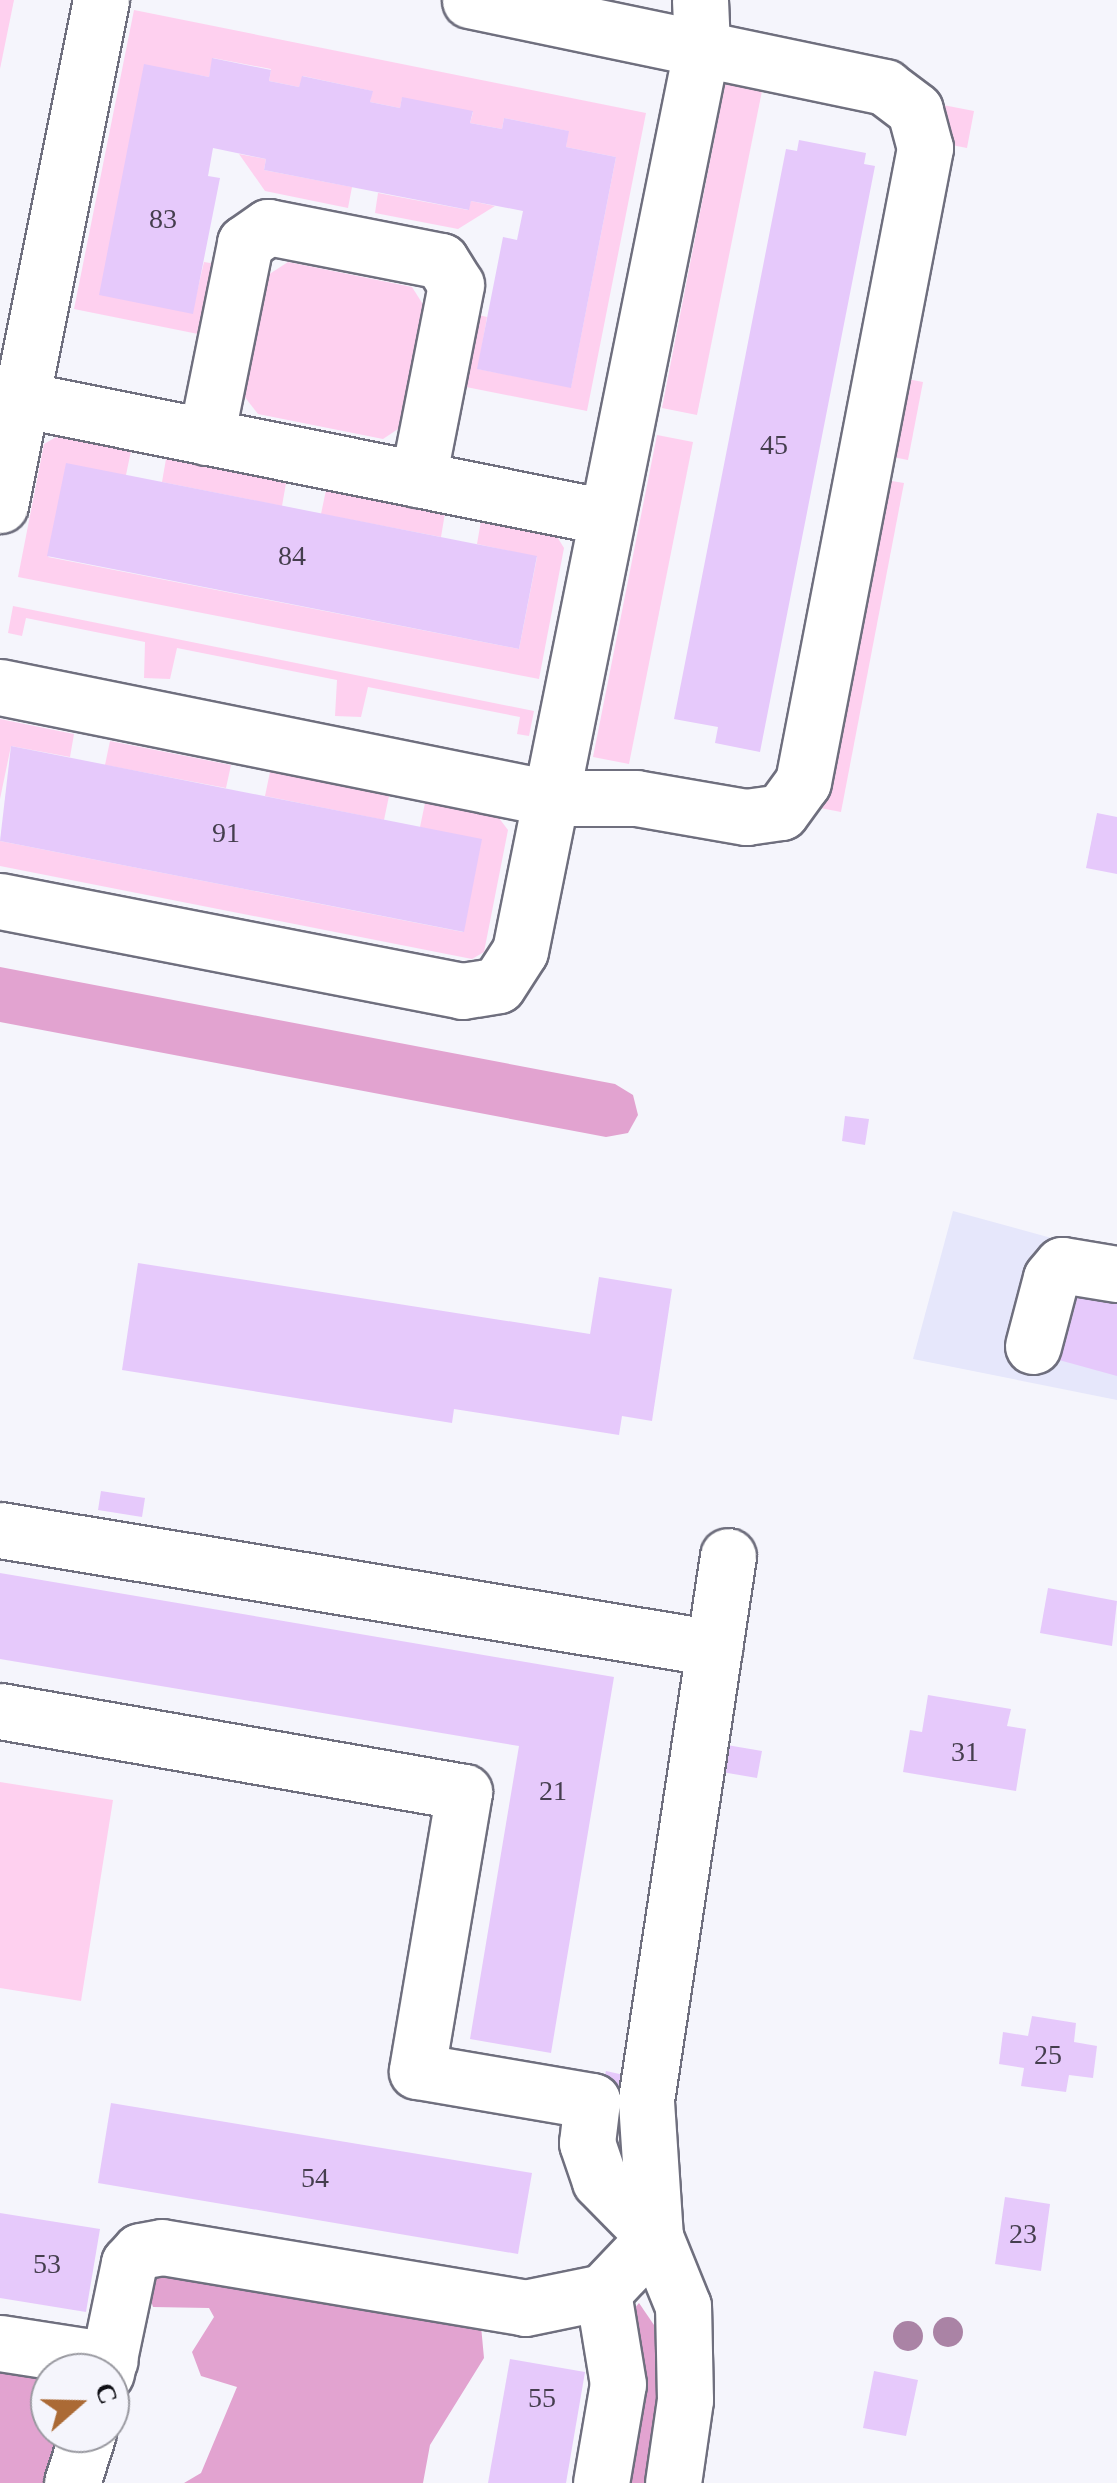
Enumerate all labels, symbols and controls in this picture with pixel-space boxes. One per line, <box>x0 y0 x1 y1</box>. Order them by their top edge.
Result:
house number: 83 <box>149 202 177 236</box>
house number: 45 <box>760 428 788 462</box>
house number: 84 <box>278 539 306 573</box>
house number: 91 <box>212 816 240 850</box>
house number: 31 <box>951 1735 979 1769</box>
house number: 21 <box>539 1774 567 1808</box>
house number: 25 <box>1034 2038 1062 2072</box>
house number: 54 <box>301 2161 329 2195</box>
house number: 23 <box>1009 2217 1037 2251</box>
house number: 53 <box>33 2247 61 2281</box>
north arrow <box>30 2353 130 2453</box>
text: С <box>89 2378 125 2408</box>
house number: 55 <box>528 2381 556 2415</box>

